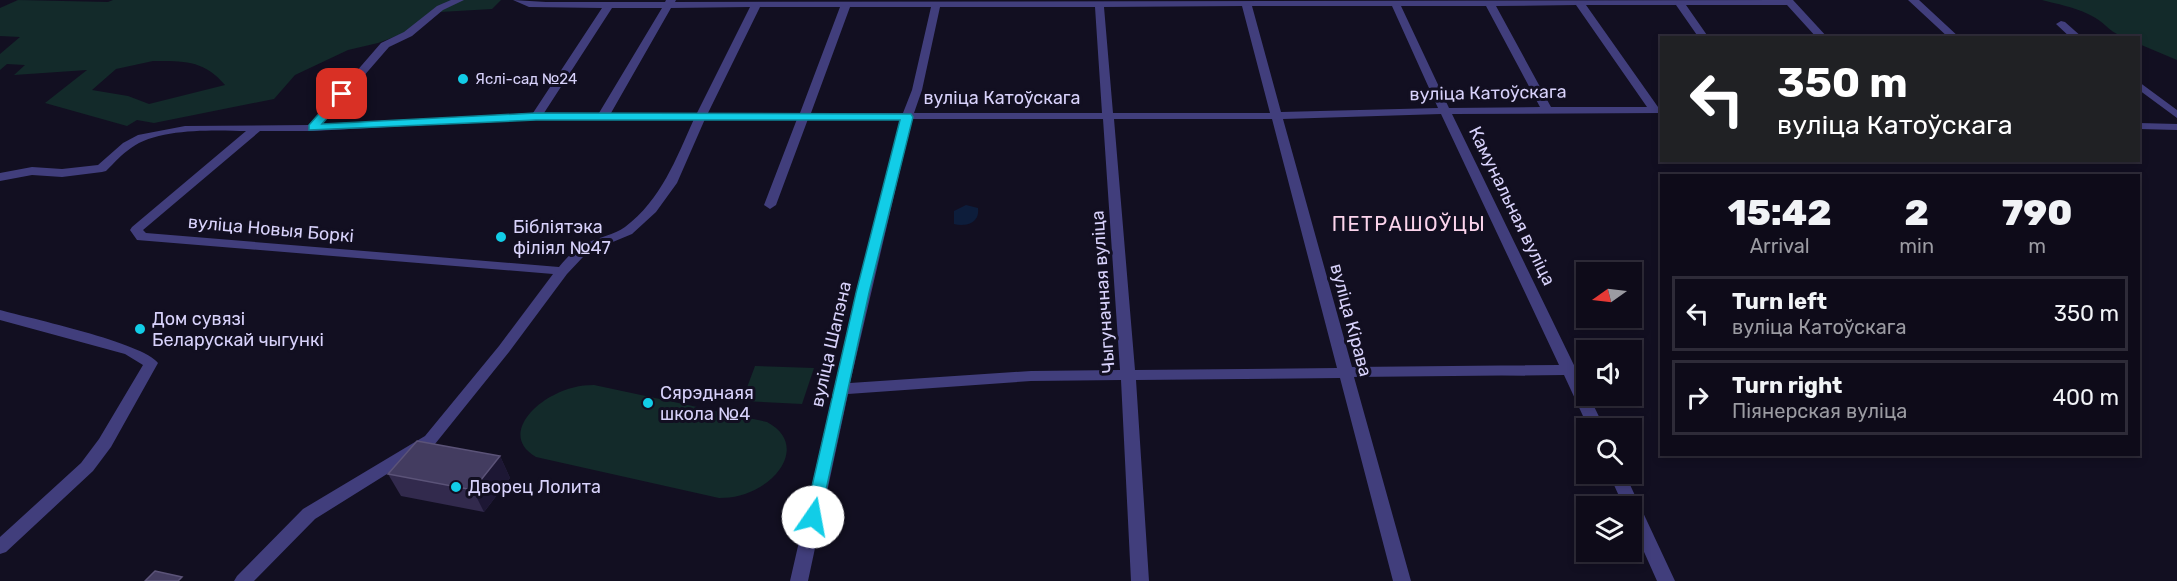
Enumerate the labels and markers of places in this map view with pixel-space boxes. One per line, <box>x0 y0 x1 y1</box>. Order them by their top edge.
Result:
pin <box>316 68 367 119</box>
place label: Яслі-сад №24 <box>475 70 577 88</box>
marker: Яслі-сад №24 <box>456 72 470 86</box>
place label: Бібліятэка філіял №47 <box>513 216 611 259</box>
marker: Бібліятэка філіял №47 <box>494 230 508 244</box>
place label: Дом сувязі Беларускай чыгункі <box>152 308 324 351</box>
marker: Дом сувязі Беларускай чыгункі <box>133 322 147 336</box>
place label: Сярэднаяя школа №4 <box>660 382 754 425</box>
marker: Сярэднаяя школа №4 <box>641 396 655 410</box>
place label: Дворец Лолита <box>468 476 601 498</box>
marker: Дворец Лолита <box>449 480 463 494</box>

